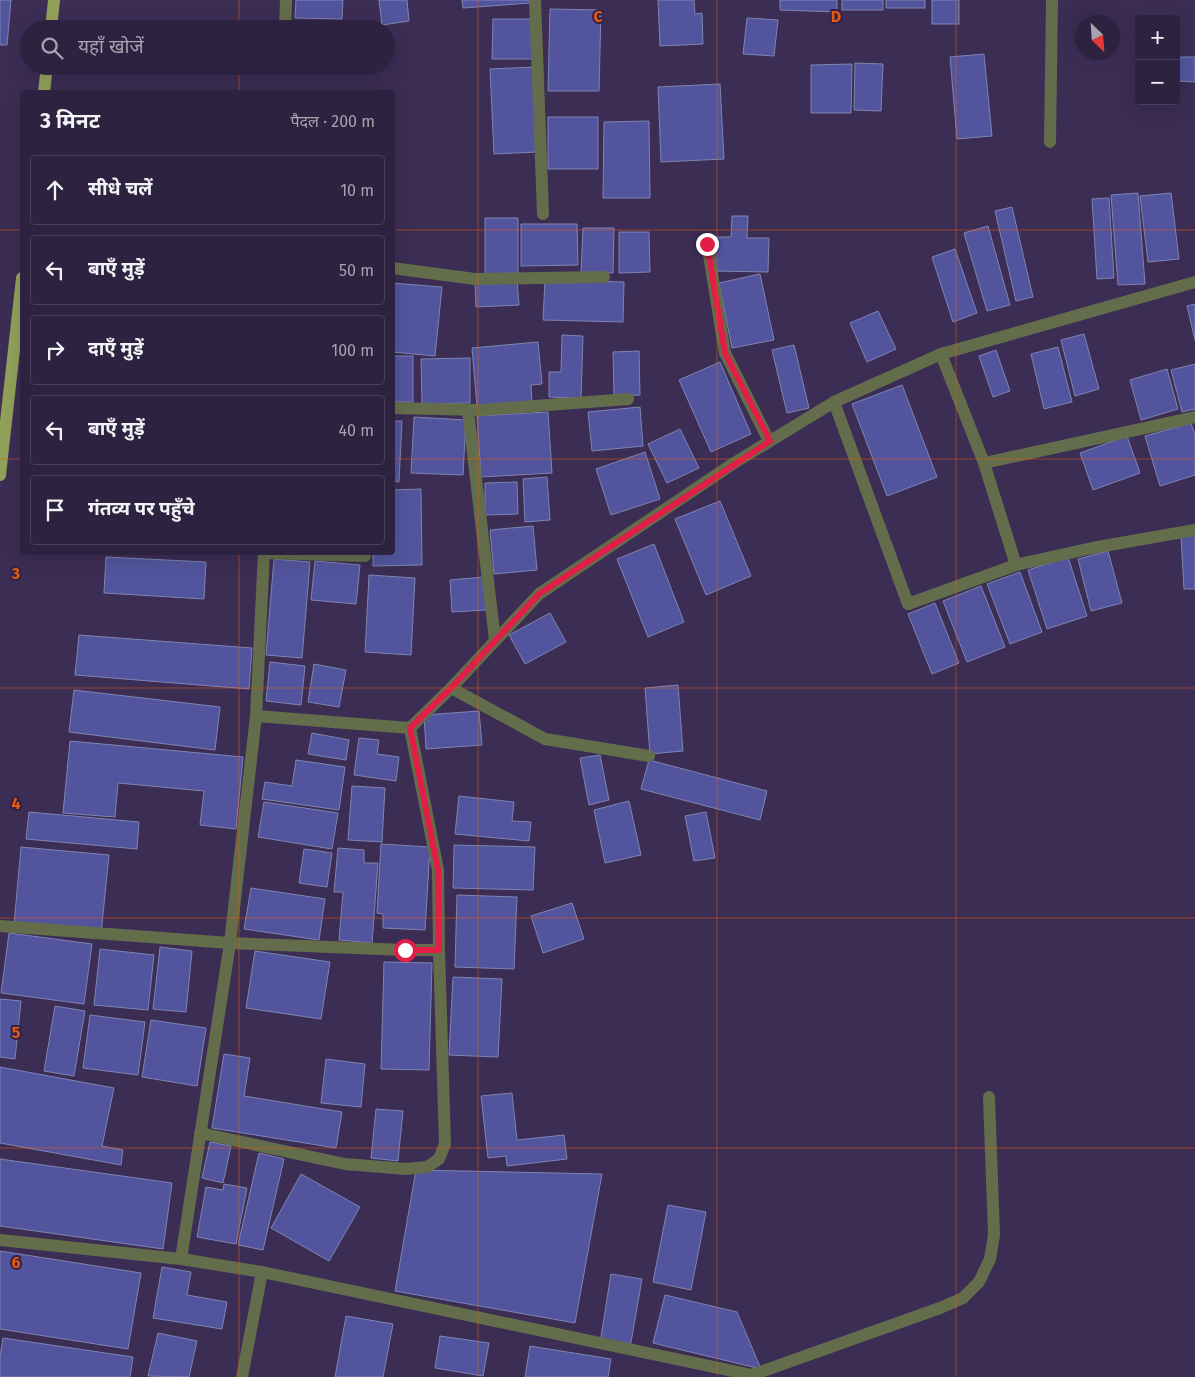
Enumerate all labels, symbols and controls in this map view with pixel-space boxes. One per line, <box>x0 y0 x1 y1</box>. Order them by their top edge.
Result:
text: C <box>593 7 603 26</box>
text: D <box>831 7 841 26</box>
north arrow <box>1075 15 1120 60</box>
map controls <box>1135 15 1180 105</box>
button: + <box>1135 15 1180 60</box>
search box <box>20 20 395 75</box>
icon: search <box>38 34 66 62</box>
text: यहाँ खोजें <box>78 35 144 58</box>
button: − <box>1135 60 1180 105</box>
text: 3 मिनट <box>40 108 100 134</box>
text: पैदल · 200 m <box>291 112 375 131</box>
icon: ahead <box>41 176 69 204</box>
text: सीधे चलें <box>88 177 152 200</box>
text: 10 m <box>340 181 374 200</box>
route end <box>696 233 719 256</box>
icon: left <box>41 256 69 284</box>
text: बाएँ मुड़ें <box>88 257 145 280</box>
text: 50 m <box>339 261 374 280</box>
icon: right <box>41 336 69 364</box>
text: दाएँ मुड़ें <box>88 337 144 360</box>
text: 100 m <box>331 341 374 360</box>
icon: left <box>41 416 69 444</box>
text: बाएँ मुड़ें <box>88 417 145 440</box>
text: 40 m <box>339 421 374 440</box>
icon: arrive <box>41 496 69 524</box>
text: गंतव्य पर पहुँचे <box>88 497 195 520</box>
text: 3 <box>11 564 20 583</box>
text: 4 <box>11 794 21 813</box>
route start <box>394 939 417 962</box>
text: 5 <box>12 1023 21 1042</box>
text: 6 <box>11 1253 21 1272</box>

